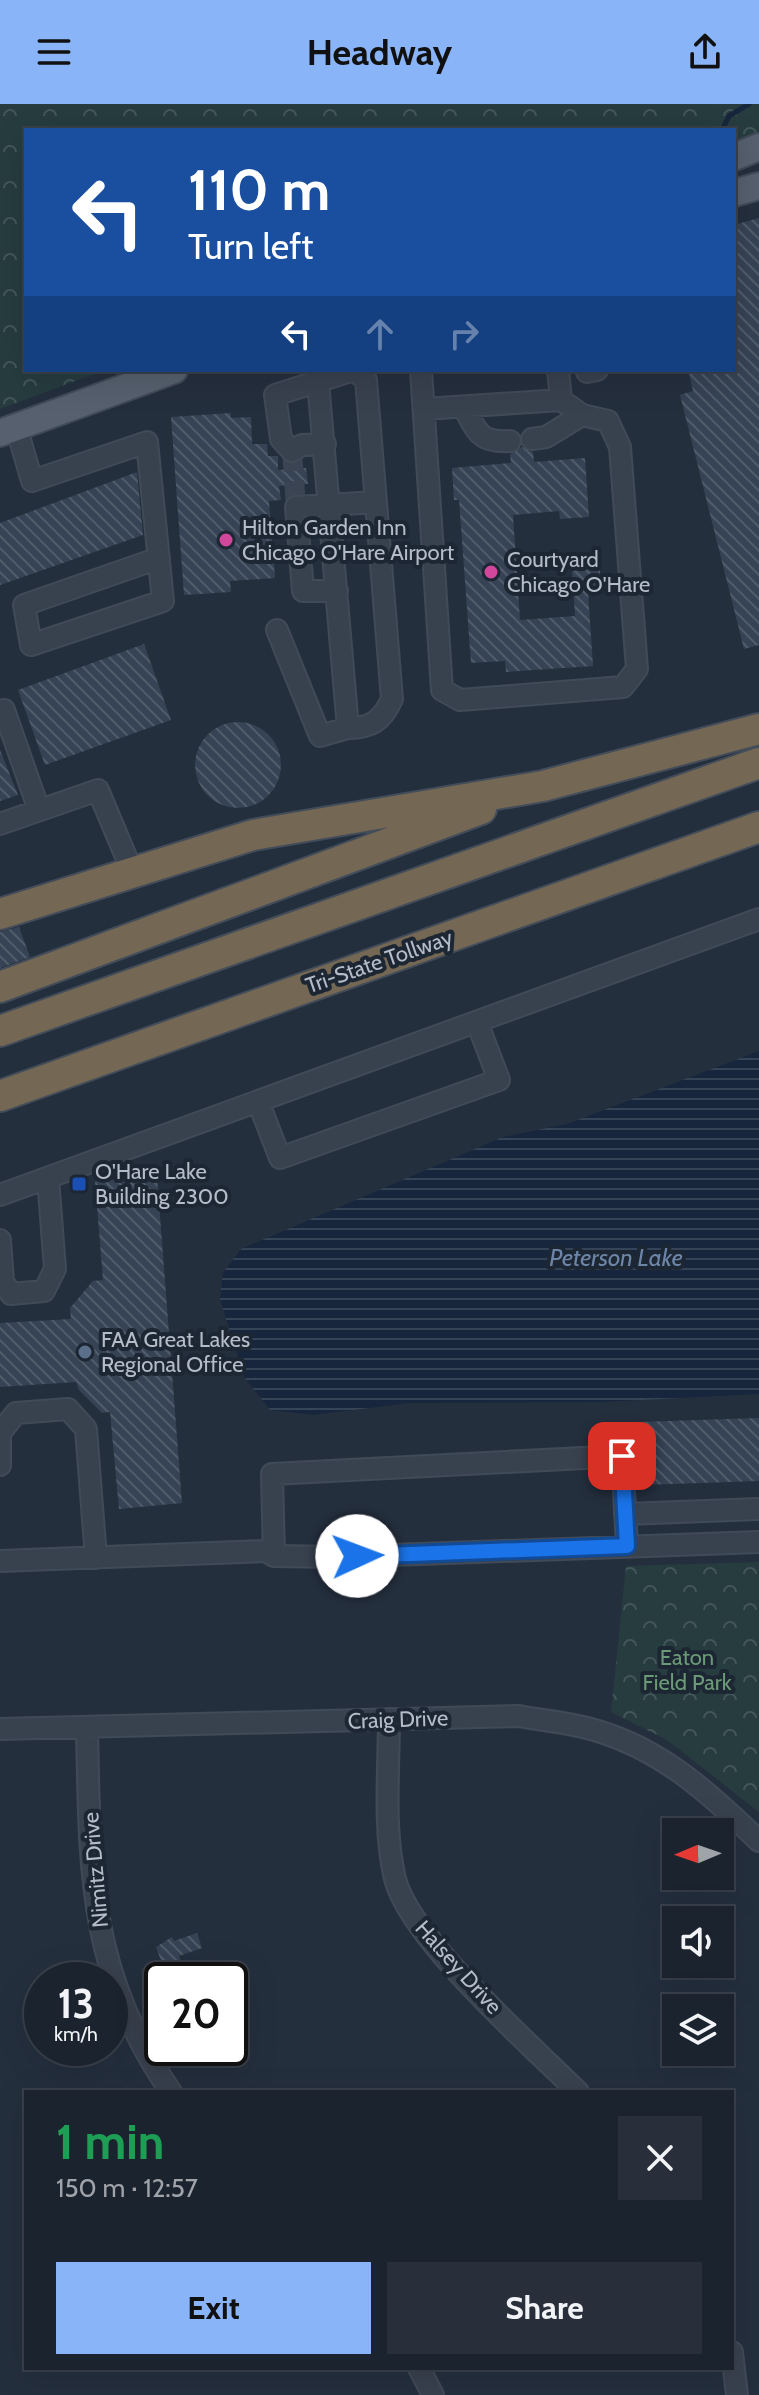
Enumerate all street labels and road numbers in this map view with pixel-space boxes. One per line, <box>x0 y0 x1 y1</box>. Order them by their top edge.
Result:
street label: Tri-State Tollway <box>302 924 456 999</box>
street label: Craig Drive <box>347 1704 449 1735</box>
street label: Nimitz Drive <box>77 1811 114 1929</box>
street label: Halsey Drive <box>410 1915 508 2020</box>

